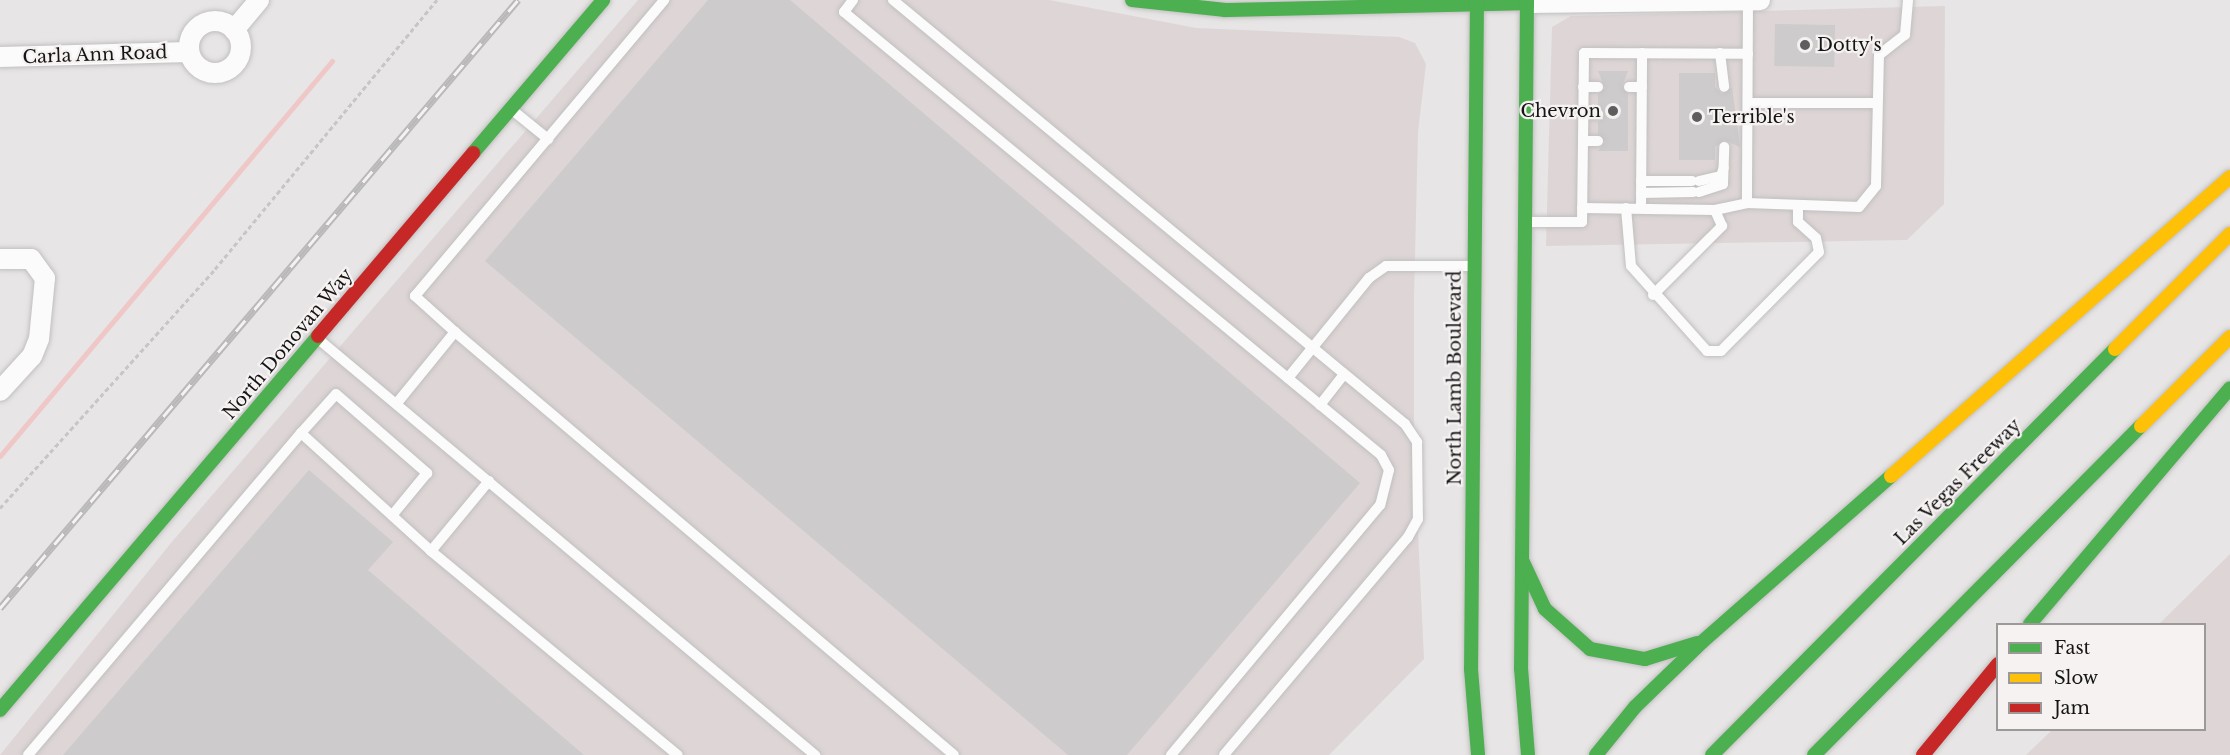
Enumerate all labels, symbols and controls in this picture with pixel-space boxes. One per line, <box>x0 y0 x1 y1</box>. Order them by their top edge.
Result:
place label: Dotty's <box>1817 34 1882 56</box>
marker: Dotty's <box>1798 38 1812 52</box>
street label: Carla Ann Road <box>22 42 168 68</box>
place label: Chevron <box>1521 100 1601 122</box>
marker: Chevron <box>1606 104 1620 118</box>
place label: Terrible's <box>1709 106 1795 128</box>
marker: Terrible's <box>1690 110 1704 124</box>
street label: North Donovan Way <box>218 264 358 424</box>
street label: North Lamb Boulevard <box>1444 271 1466 485</box>
street label: Las Vegas Freeway <box>1890 414 2026 550</box>
legend <box>1996 623 2206 731</box>
text: Fast <box>2054 637 2090 659</box>
text: Slow <box>2054 667 2098 689</box>
text: Jam <box>2054 697 2090 719</box>

